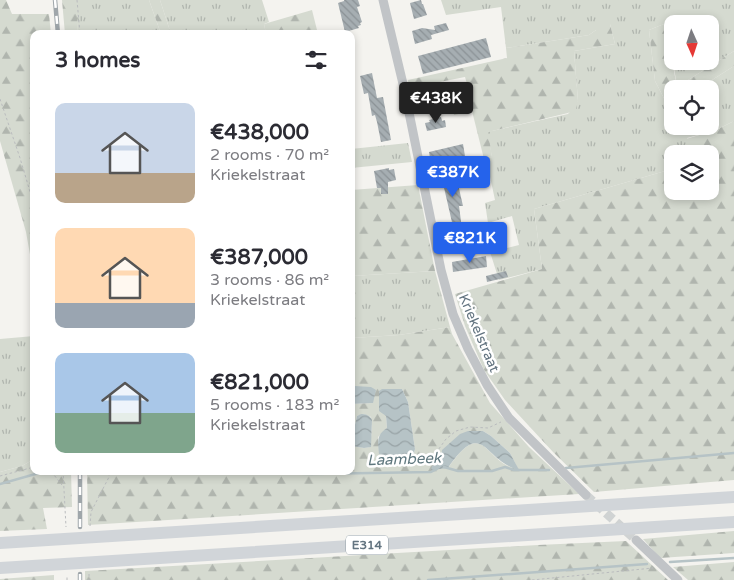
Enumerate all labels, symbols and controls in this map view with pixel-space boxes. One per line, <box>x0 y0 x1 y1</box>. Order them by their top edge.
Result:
north arrow <box>664 15 719 70</box>
map controls <box>664 15 719 200</box>
icon: filters <box>302 46 330 74</box>
text: 3 homes <box>55 48 140 73</box>
button: locate <box>664 80 719 135</box>
pin: €438K <box>401 82 471 124</box>
text: €438K <box>410 88 462 108</box>
text: €438,000 <box>210 120 309 145</box>
icon: home <box>95 123 155 183</box>
text: 2 rooms · 70 m² <box>210 145 329 165</box>
button: layers <box>664 145 719 200</box>
pin: €387K <box>418 156 488 198</box>
text: €387K <box>427 162 479 182</box>
text: Kriekelstraat <box>210 165 305 185</box>
pin: €821K <box>435 222 505 264</box>
text: €821K <box>444 228 496 248</box>
text: €387,000 <box>210 245 308 270</box>
icon: home <box>95 248 155 308</box>
text: 3 rooms · 86 m² <box>210 270 329 290</box>
text: Kriekelstraat <box>210 290 305 310</box>
street label: Kriekelstraat <box>455 291 503 375</box>
text: €821,000 <box>210 370 309 395</box>
icon: home <box>95 373 155 433</box>
text: 5 rooms · 183 m² <box>210 395 339 415</box>
text: Kriekelstraat <box>210 415 305 435</box>
water label: Laambeek <box>367 449 443 469</box>
road number: E314 <box>346 536 388 554</box>

